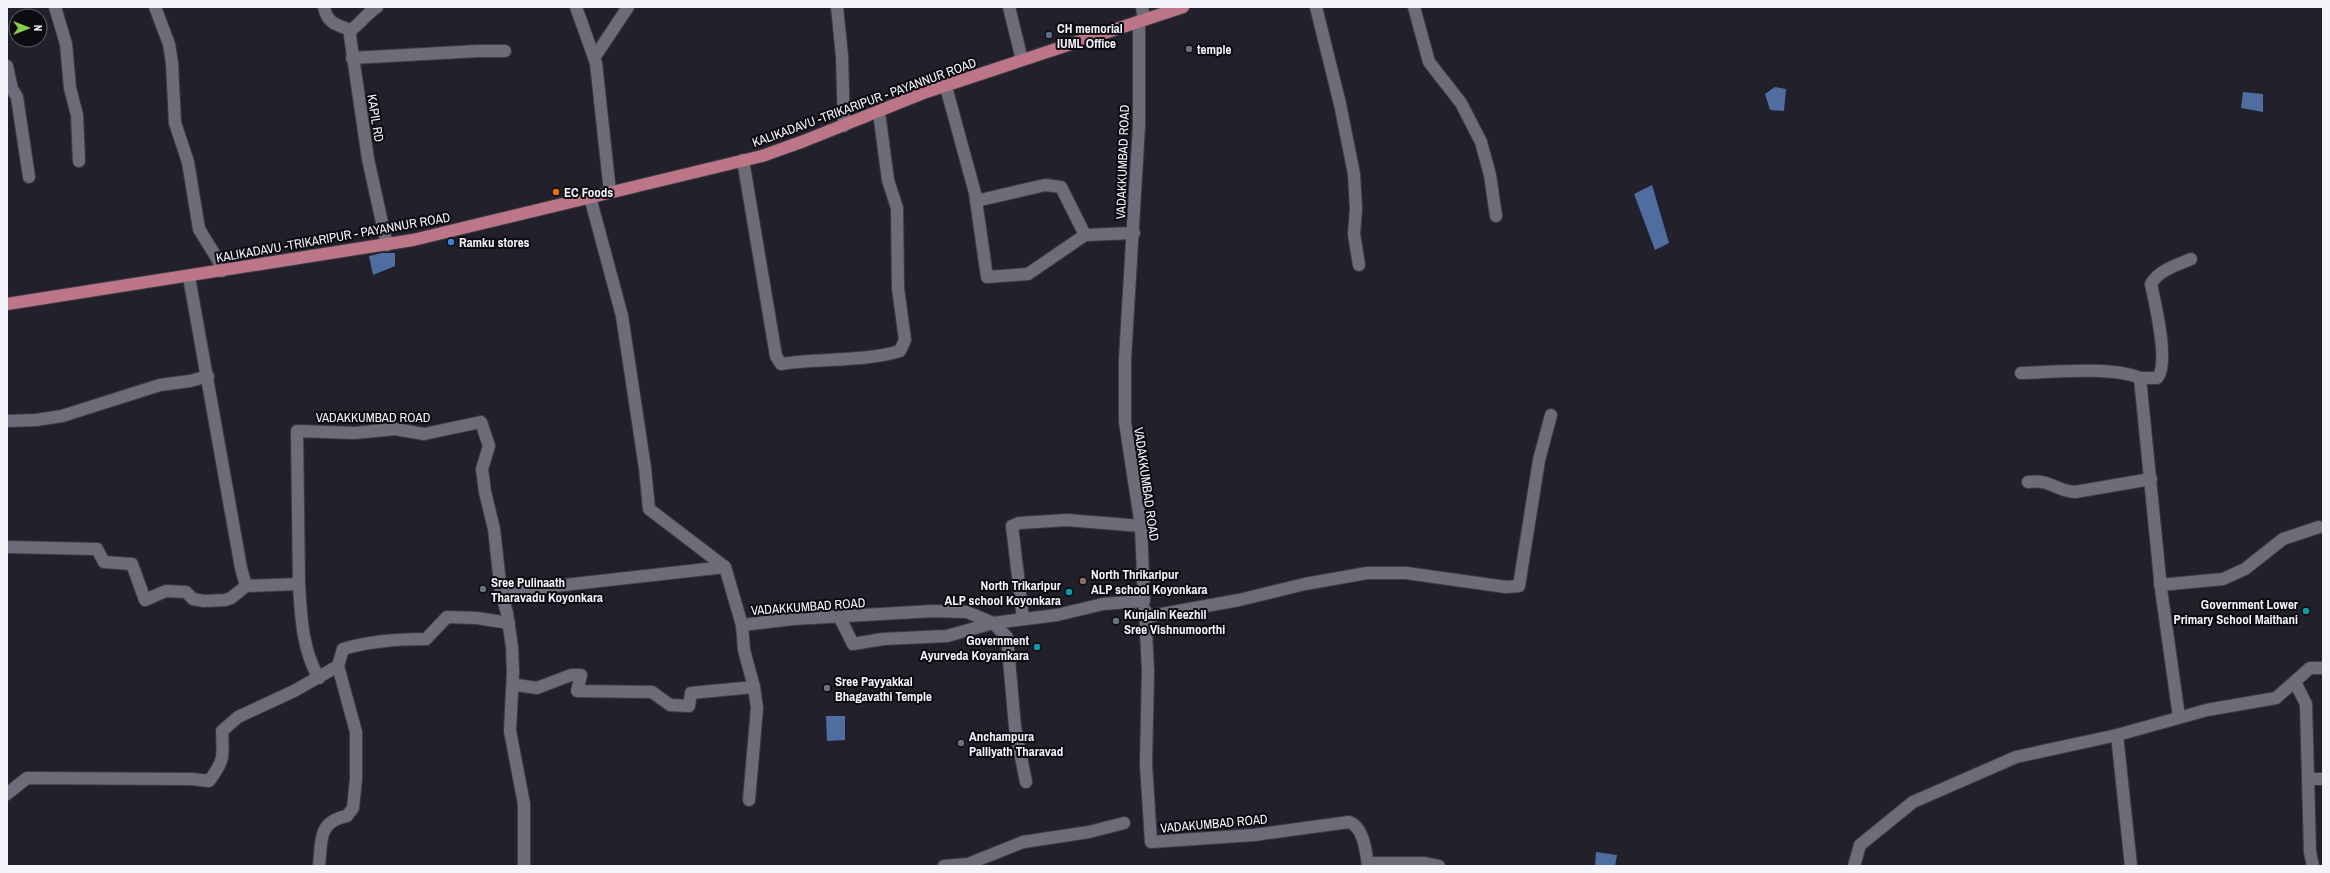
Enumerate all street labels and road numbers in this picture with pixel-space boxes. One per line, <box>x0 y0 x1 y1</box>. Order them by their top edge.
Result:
street label: KALIKADAVU -TRIKARIPUR - PAYANNUR ROAD <box>750 54 979 151</box>
street label: KAPIL RD <box>363 93 388 144</box>
street label: VADAKKUMBAD ROAD <box>1112 104 1133 220</box>
street label: KALIKADAVU -TRIKARIPUR - PAYANNUR ROAD <box>215 208 452 266</box>
street label: VADAKKUMBAD ROAD <box>316 409 431 426</box>
street label: VADAKKUMBAD ROAD <box>1130 426 1163 542</box>
street label: VADAKKUMBAD ROAD <box>750 594 866 619</box>
street label: VADAKUMBAD ROAD <box>1160 810 1269 837</box>

